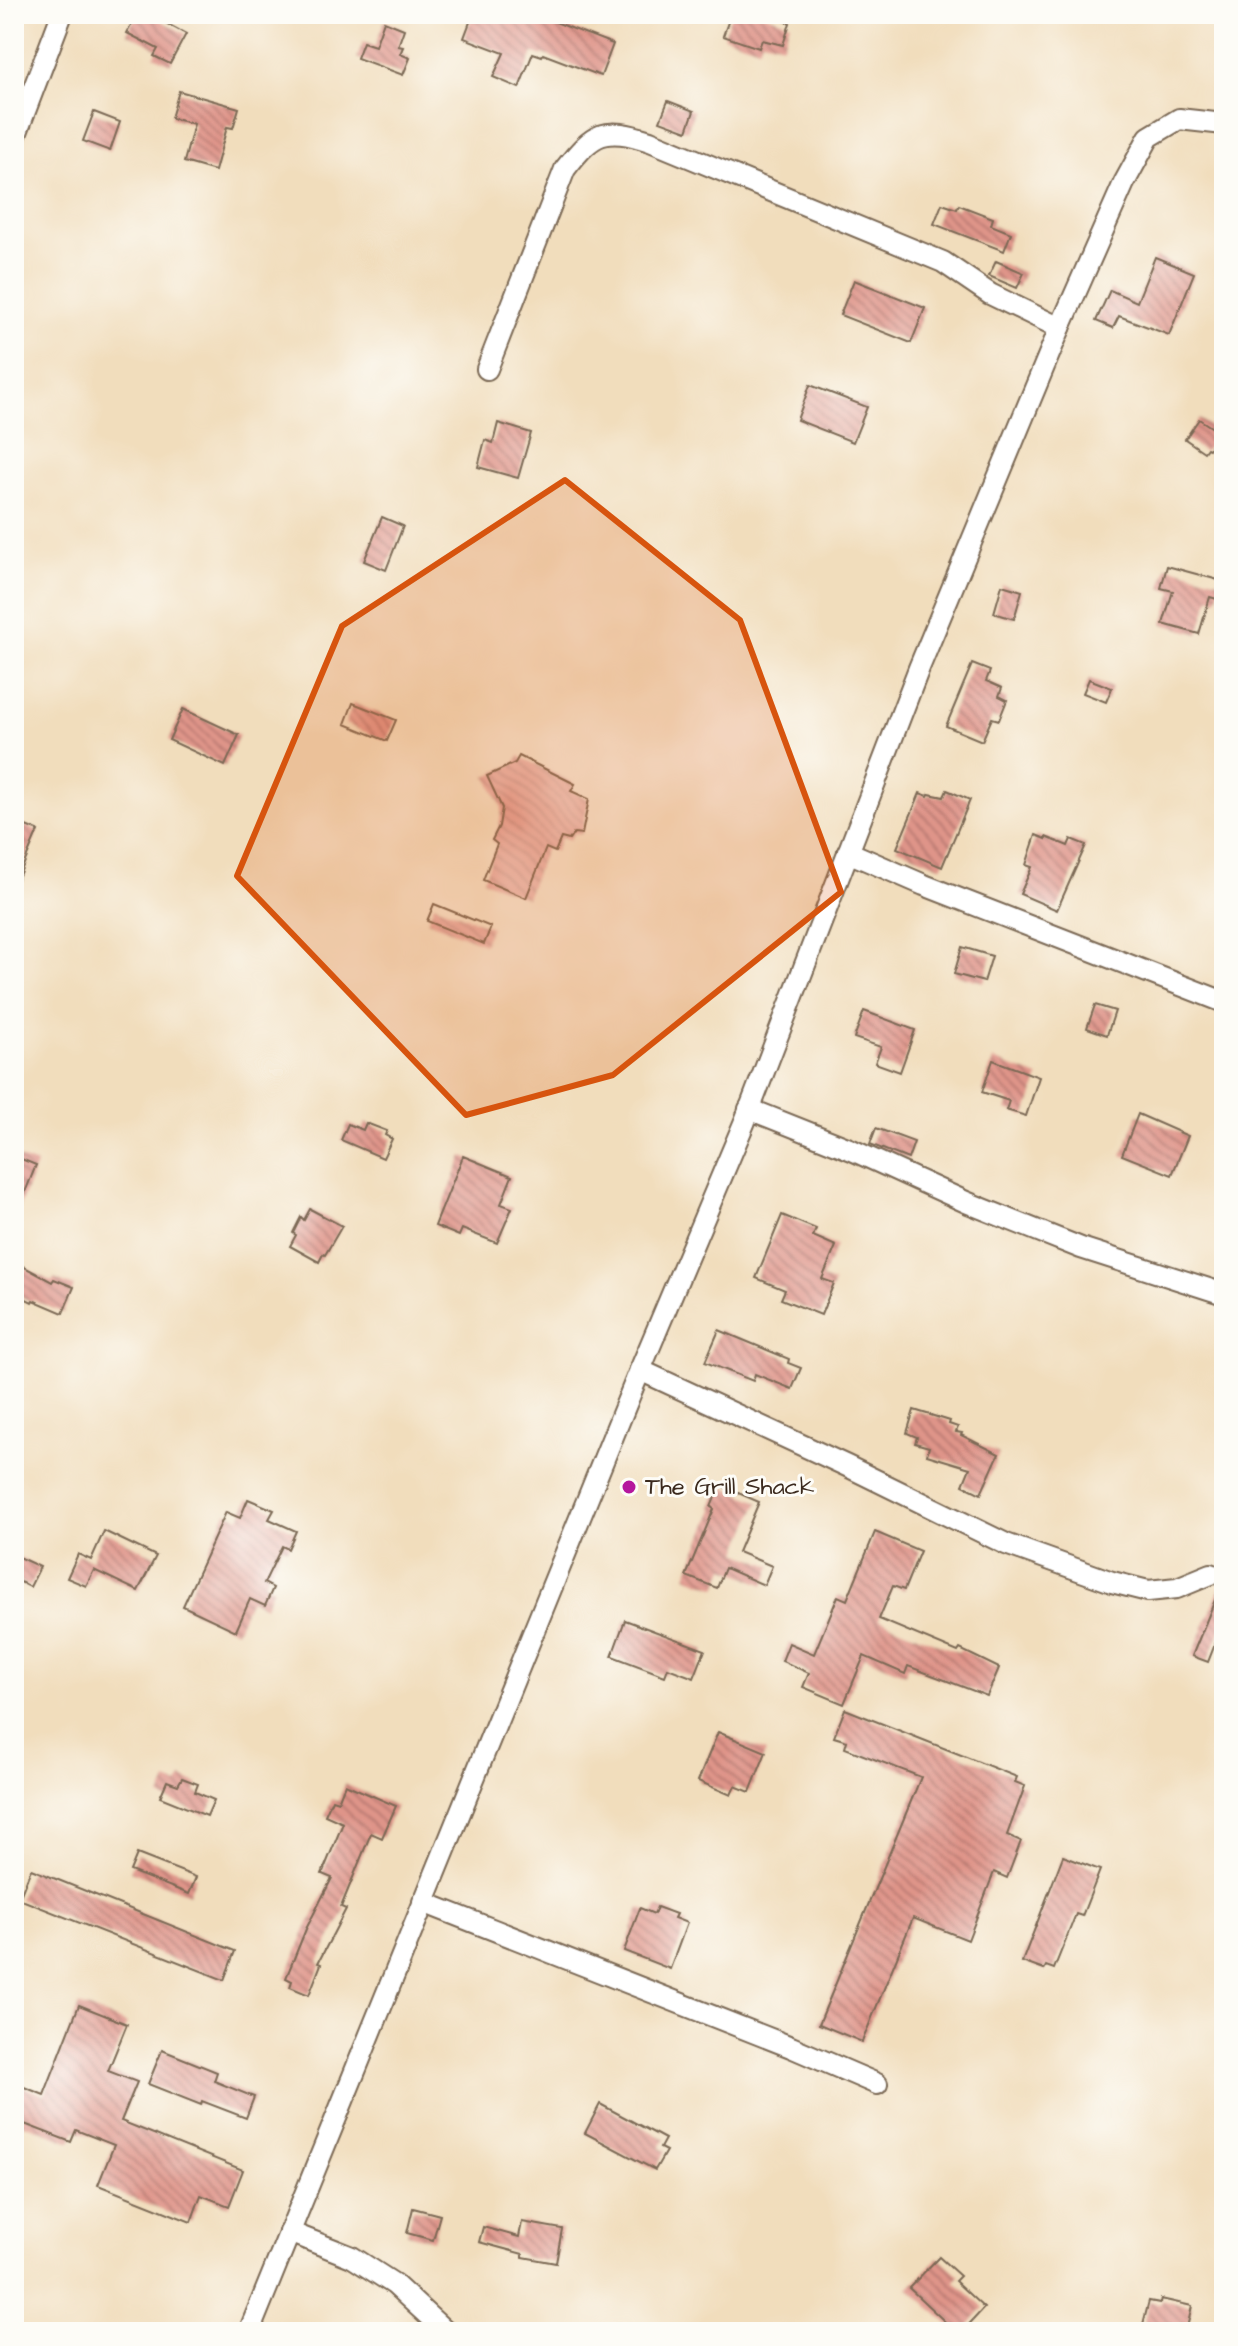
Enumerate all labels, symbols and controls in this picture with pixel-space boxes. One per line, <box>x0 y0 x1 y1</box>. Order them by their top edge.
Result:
place label: The Grill Shack <box>645 1470 815 1504</box>
marker: The Grill Shack <box>620 1478 638 1496</box>

